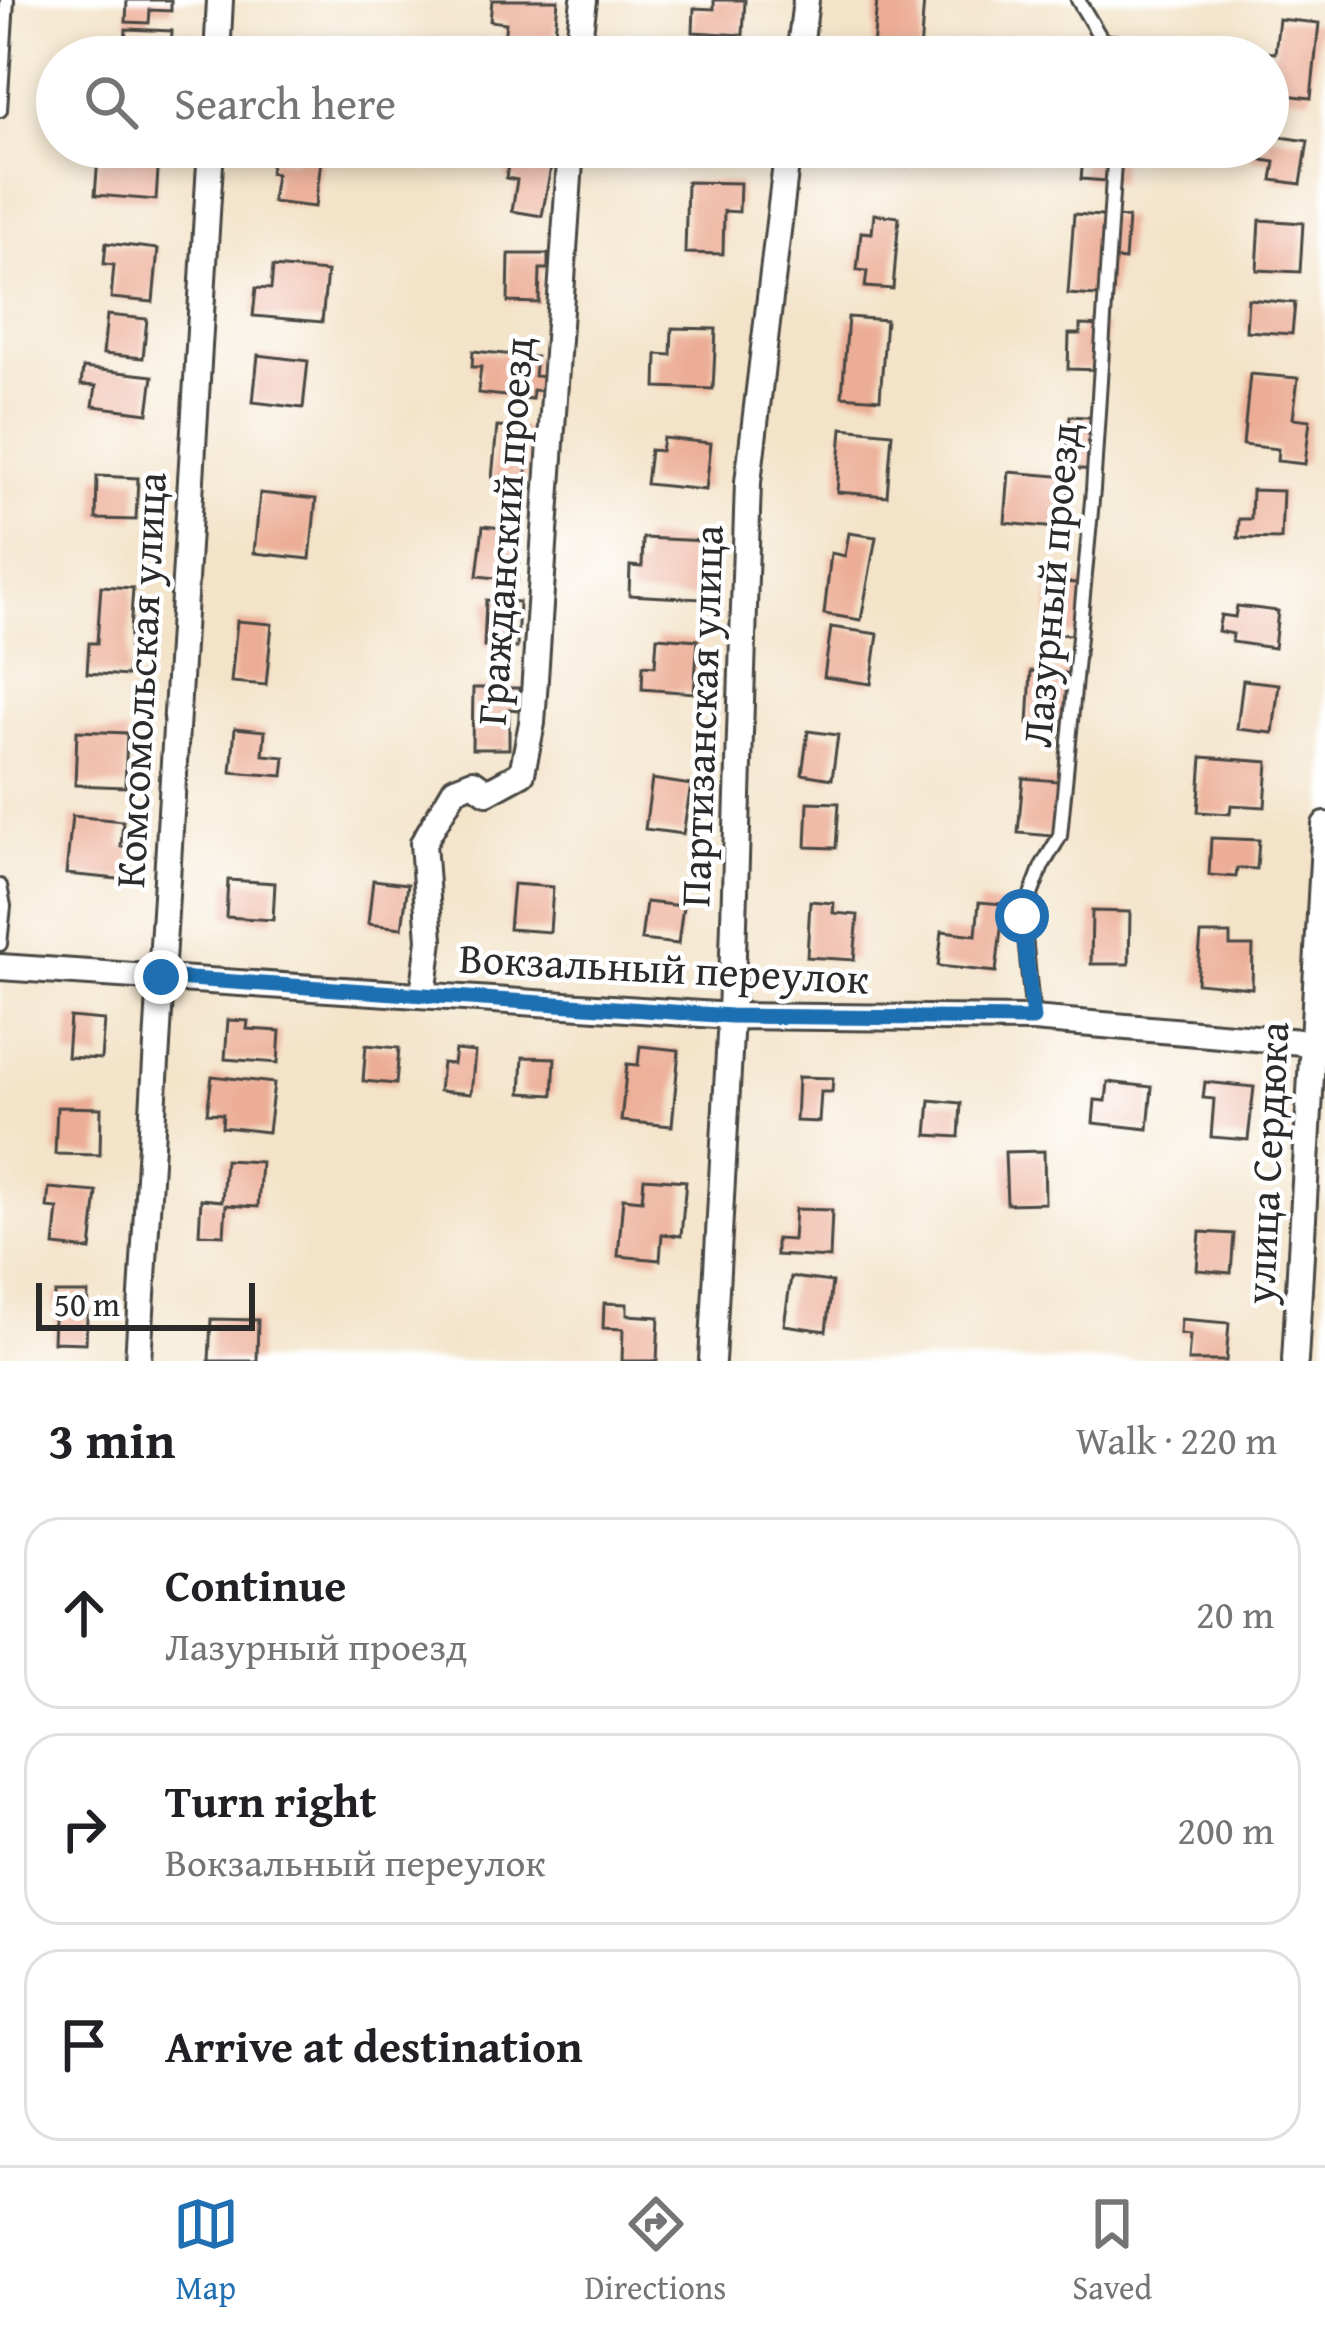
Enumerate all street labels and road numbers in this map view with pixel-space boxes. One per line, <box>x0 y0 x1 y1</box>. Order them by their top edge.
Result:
street label: Гражданский проезд <box>459 334 548 727</box>
street label: Лазурный проезд <box>1005 420 1094 750</box>
street label: Комсомольская улица <box>98 471 181 889</box>
street label: Партизанская улица <box>663 524 738 908</box>
street label: Вокзальный переулок <box>458 926 870 1009</box>
street label: улица Сердюка <box>1228 1020 1303 1307</box>

